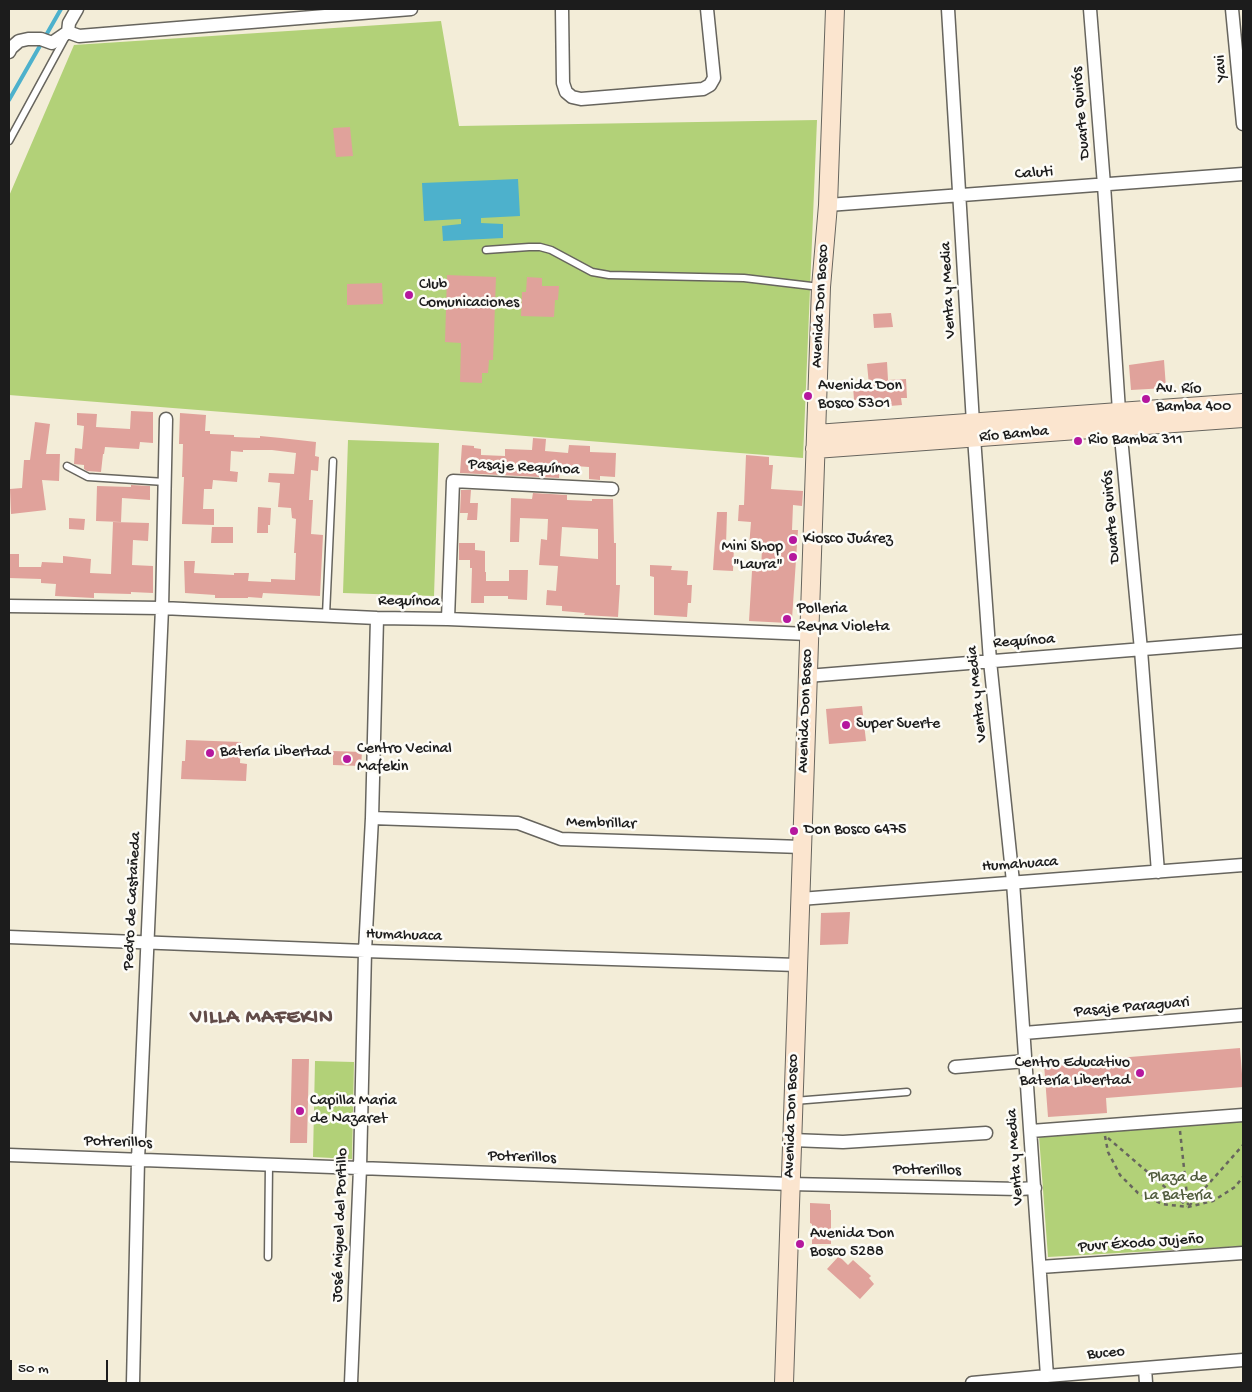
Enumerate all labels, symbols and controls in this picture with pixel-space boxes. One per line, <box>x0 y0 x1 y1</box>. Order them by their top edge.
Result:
street label: Yavi <box>1211 54 1233 82</box>
street label: Duarte Quirós <box>1068 66 1096 160</box>
street label: Caluti <box>1014 163 1054 185</box>
street label: Venta y Media <box>937 241 961 339</box>
street label: Avenida Don Bosco <box>808 244 834 368</box>
place label: Club Comunicaciones <box>419 276 519 314</box>
marker: Club Comunicaciones <box>403 289 415 301</box>
place label: Avenida Don Bosco 5301 <box>818 377 902 415</box>
place label: Av. Río Bamba 400 <box>1156 380 1231 418</box>
marker: Avenida Don Bosco 5301 <box>802 390 814 402</box>
marker: Av. Río Bamba 400 <box>1140 393 1152 405</box>
street label: Río Bamba <box>978 422 1050 448</box>
place label: Rio Bamba 311 <box>1088 431 1183 451</box>
marker: Rio Bamba 311 <box>1072 435 1084 447</box>
street label: Pasaje Requínoa <box>468 456 580 480</box>
street label: Duarte Quirós <box>1098 470 1126 564</box>
place label: Kiosco Juárez <box>803 530 893 550</box>
marker: Kiosco Juárez <box>787 534 799 546</box>
place label: Mini Shop "Laura" <box>721 538 783 576</box>
marker: Mini Shop "Laura" <box>787 551 799 563</box>
street label: Requínoa <box>378 592 440 612</box>
place label: Polleria Reyna Violeta <box>797 600 890 638</box>
marker: Polleria Reyna Violeta <box>781 613 793 625</box>
street label: Requínoa <box>992 630 1056 654</box>
street label: Venta y Media <box>963 645 993 743</box>
street label: Avenida Don Bosco <box>794 649 818 773</box>
place label: Super Suerte <box>856 715 940 735</box>
marker: Super Suerte <box>840 719 852 731</box>
place label: Centro Vecinal Mafekin <box>357 740 452 778</box>
place label: Batería Libertad <box>220 743 330 763</box>
marker: Batería Libertad <box>204 747 216 759</box>
marker: Centro Vecinal Mafekin <box>341 753 353 765</box>
street label: Membrillar <box>566 813 636 835</box>
place label: Don Bosco 6475 <box>804 821 906 841</box>
marker: Don Bosco 6475 <box>788 825 800 837</box>
street label: Pedro de Castañeda <box>120 831 146 971</box>
street label: Humahuaca <box>981 853 1059 877</box>
street label: Humahuaca <box>366 925 442 947</box>
street label: Pasaje Paraguari <box>1073 993 1191 1023</box>
district label: VILLA MAFEKIN <box>189 1006 335 1032</box>
street label: Avenida Don Bosco <box>780 1054 804 1178</box>
place label: Centro Educativo Batería Libertad <box>1015 1054 1130 1092</box>
marker: Centro Educativo Batería Libertad <box>1134 1067 1146 1079</box>
place label: Capilla Maria de Nazaret <box>310 1092 397 1130</box>
marker: Capilla Maria de Nazaret <box>294 1105 306 1117</box>
street label: Venta y Media <box>1003 1108 1029 1206</box>
street label: Potrerillos <box>84 1132 152 1154</box>
street label: José Miguel del Portillo <box>329 1147 353 1303</box>
street label: Potrerillos <box>488 1147 556 1169</box>
street label: Potrerillos <box>893 1161 961 1181</box>
park label: Plaza de La Batería <box>1144 1169 1212 1207</box>
place label: Avenida Don Bosco 5288 <box>810 1225 894 1263</box>
street label: Puvr Éxodo Jujeño <box>1078 1230 1204 1258</box>
marker: Avenida Don Bosco 5288 <box>794 1238 806 1250</box>
street label: Buceo <box>1086 1343 1126 1365</box>
scale bar <box>12 1350 110 1382</box>
text: 50 m <box>18 1360 49 1378</box>

